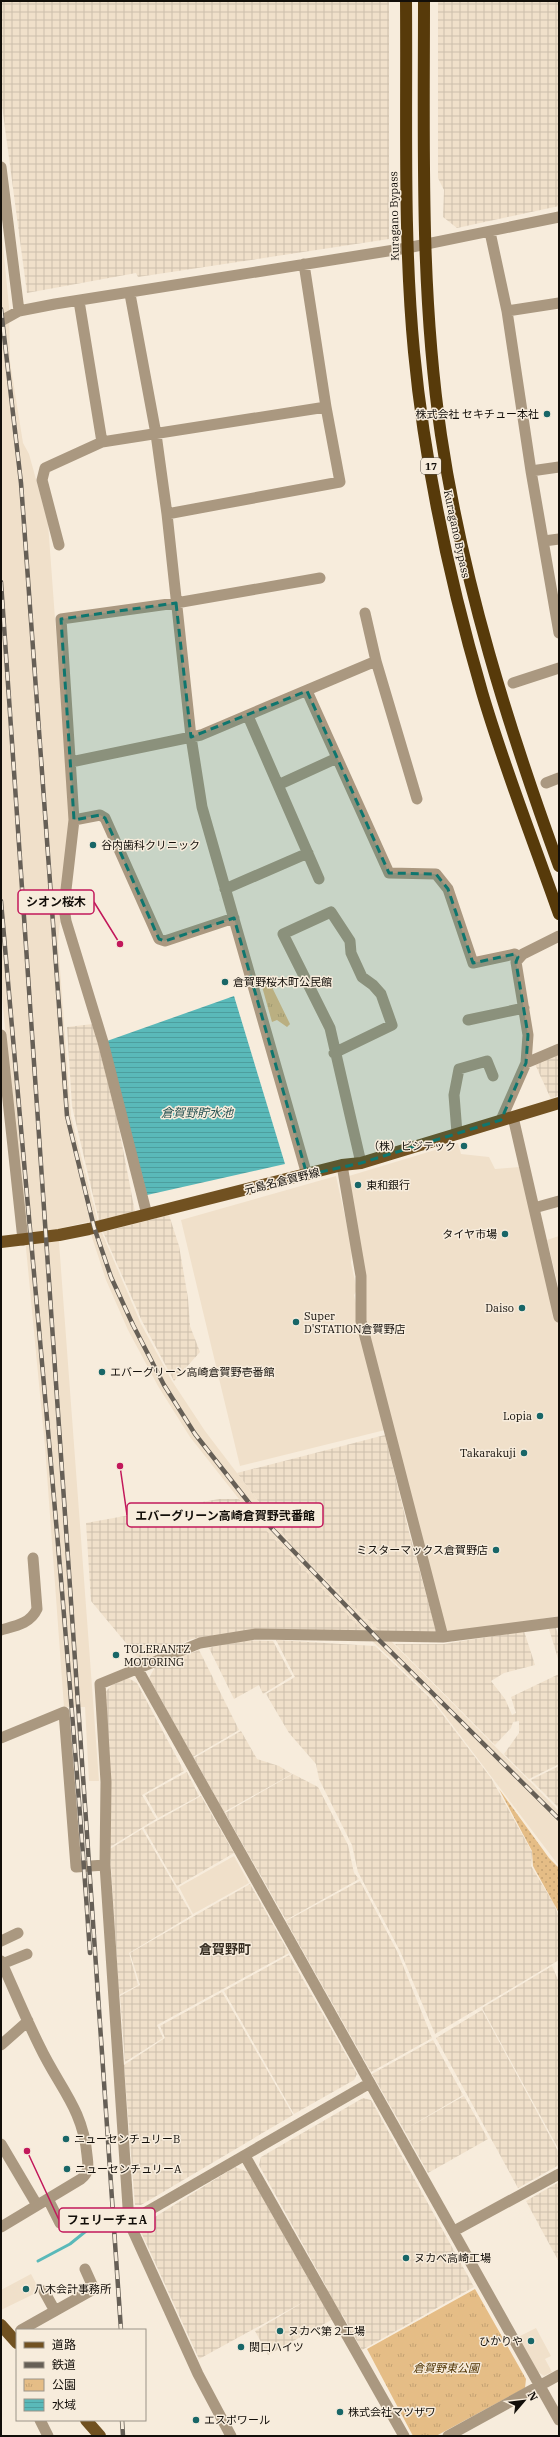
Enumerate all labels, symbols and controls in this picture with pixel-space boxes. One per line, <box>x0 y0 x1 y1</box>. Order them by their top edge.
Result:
street label: Kuragano Bypass <box>386 171 402 261</box>
place label: 株式会社 セキチュー本社 <box>415 407 539 421</box>
marker: 株式会社 セキチュー本社 <box>542 409 552 419</box>
road number: 17 <box>421 458 441 474</box>
street label: Kuragano Bypass <box>441 489 473 579</box>
place label: 谷内歯科クリニック <box>101 838 200 852</box>
marker: 谷内歯科クリニック <box>88 840 98 850</box>
callout: シオン桜木 <box>18 890 94 914</box>
text: シオン桜木 <box>26 894 86 909</box>
place label: 倉賀野桜木町公民館 <box>233 975 332 989</box>
marker: 倉賀野桜木町公民館 <box>220 977 230 987</box>
water label: 倉賀野貯水池 <box>161 1105 234 1120</box>
place label: （株）ビジテック <box>368 1139 456 1153</box>
marker: （株）ビジテック <box>459 1141 469 1151</box>
street label: 元島名倉賀野線 <box>243 1165 321 1197</box>
place label: 東和銀行 <box>366 1178 410 1192</box>
marker: 東和銀行 <box>353 1180 363 1190</box>
place label: タイヤ市場 <box>442 1227 497 1241</box>
marker: タイヤ市場 <box>500 1229 510 1239</box>
place label: Daiso <box>485 1301 514 1315</box>
marker: Daiso <box>517 1303 527 1313</box>
place label: Super D'STATION倉賀野店 <box>304 1309 406 1336</box>
marker: Super D'STATION倉賀野店 <box>291 1317 301 1327</box>
place label: エバーグリーン高崎倉賀野壱番館 <box>110 1365 274 1379</box>
marker: エバーグリーン高崎倉賀野壱番館 <box>97 1367 107 1377</box>
place label: Lopia <box>503 1409 532 1423</box>
marker: Lopia <box>535 1411 545 1421</box>
place label: Takarakuji <box>460 1446 517 1460</box>
marker: Takarakuji <box>519 1448 529 1458</box>
callout: エバーグリーン高崎倉賀野弐番館 <box>127 1503 323 1527</box>
text: エバーグリーン高崎倉賀野弐番館 <box>135 1508 315 1523</box>
place label: ミスターマックス倉賀野店 <box>356 1543 488 1557</box>
marker: ミスターマックス倉賀野店 <box>491 1545 501 1555</box>
place label: TOLERANTZ MOTORING <box>124 1642 190 1669</box>
marker: TOLERANTZ MOTORING <box>111 1650 121 1660</box>
district label: 倉賀野町 <box>199 1941 251 1958</box>
place label: ニューセンチュリーB <box>74 2132 180 2146</box>
marker: ニューセンチュリーB <box>61 2134 71 2144</box>
place label: ニューセンチュリーA <box>75 2162 182 2176</box>
marker: ニューセンチュリーA <box>62 2164 72 2174</box>
callout: フェリーチェA <box>59 2208 155 2232</box>
text: フェリーチェA <box>67 2212 148 2227</box>
place label: ヌカべ高崎工場 <box>414 2251 491 2265</box>
marker: ヌカべ高崎工場 <box>401 2253 411 2263</box>
place label: 八木会計事務所 <box>34 2282 112 2296</box>
marker: 八木会計事務所 <box>21 2284 31 2294</box>
place label: ヌカべ第２工場 <box>288 2324 365 2338</box>
marker: ヌカべ第２工場 <box>275 2326 285 2336</box>
legend <box>16 2329 146 2421</box>
place label: ひかりや <box>479 2334 523 2348</box>
marker: ひかりや <box>526 2336 536 2346</box>
text: 道路 <box>52 2337 76 2352</box>
place label: 関口ハイツ <box>249 2340 304 2354</box>
marker: 関口ハイツ <box>236 2342 246 2352</box>
text: 鉄道 <box>52 2357 76 2372</box>
park label: 倉賀野東公園 <box>413 2361 481 2375</box>
text: 公園 <box>52 2377 76 2392</box>
north arrow <box>504 2381 544 2421</box>
text: N <box>525 2389 541 2404</box>
text: 水域 <box>52 2397 76 2412</box>
place label: 株式会社マツザワ <box>348 2405 436 2419</box>
marker: 株式会社マツザワ <box>335 2407 345 2417</box>
place label: エスポワール <box>204 2413 270 2427</box>
marker: エスポワール <box>191 2415 201 2425</box>

